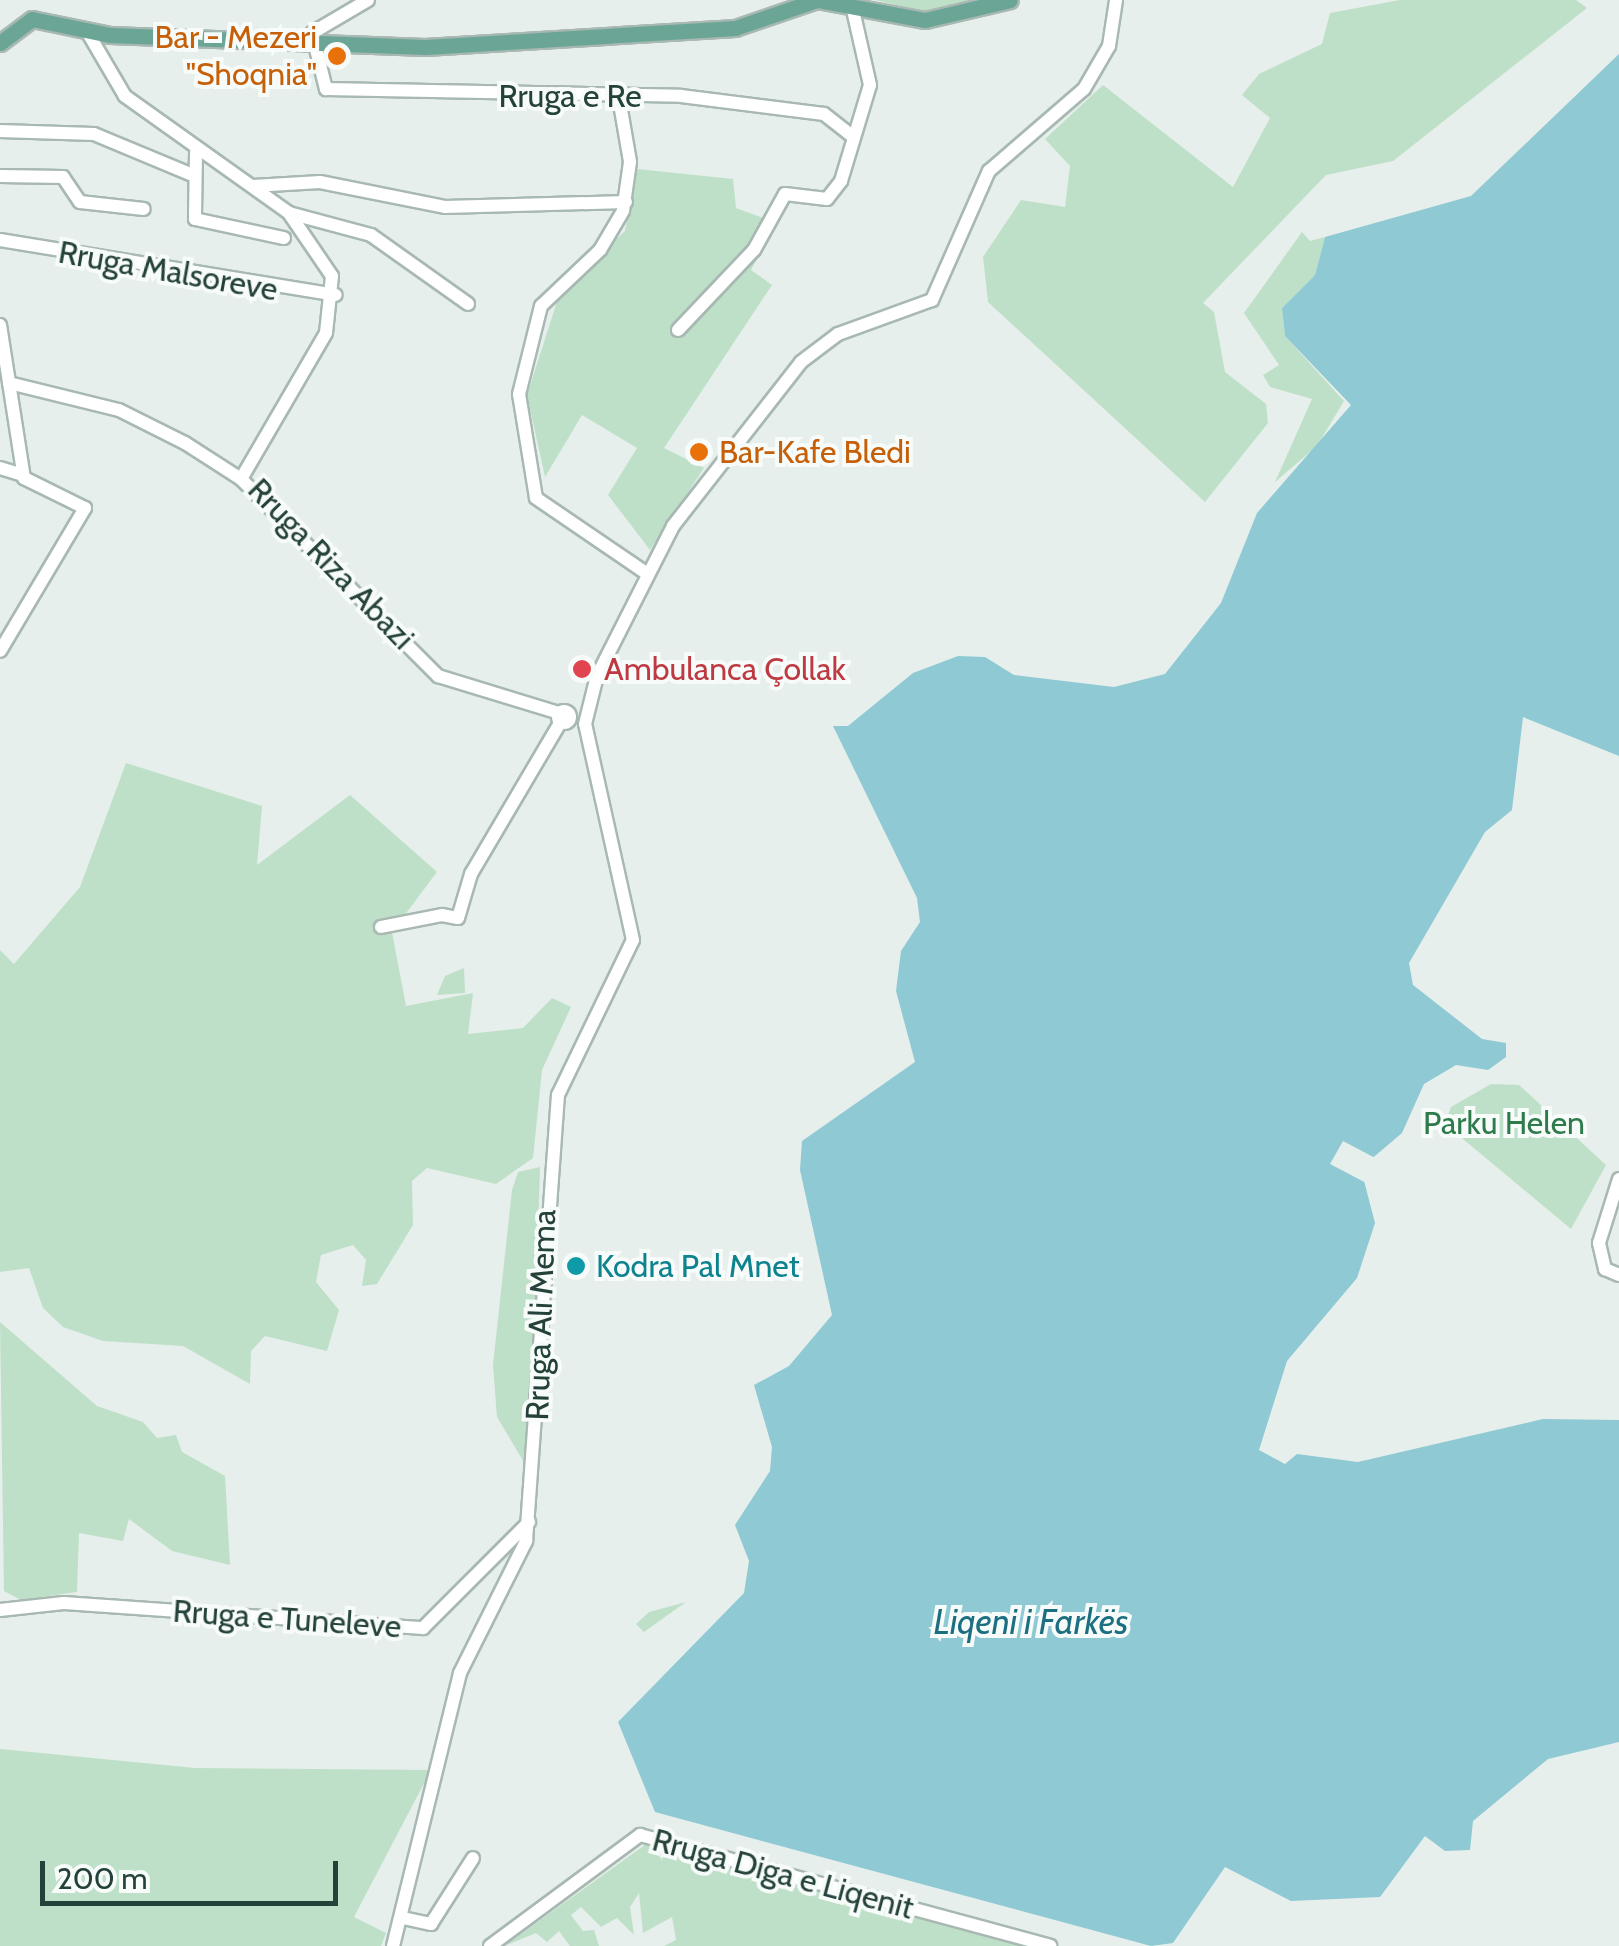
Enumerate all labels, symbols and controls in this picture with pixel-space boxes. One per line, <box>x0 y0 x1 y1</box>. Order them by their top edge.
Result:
place label: Bar - Mezeri "Shoqnia" <box>154 19 317 94</box>
marker: Bar - Mezeri "Shoqnia" <box>326 45 348 67</box>
street label: Rruga e Re <box>498 77 642 115</box>
street label: Rruga Malsoreve <box>55 233 281 309</box>
place label: Bar-Kafe Bledi <box>719 433 911 471</box>
marker: Bar-Kafe Bledi <box>688 441 710 463</box>
street label: Rruga Riza Abazi <box>240 471 422 657</box>
place label: Ambulanca Çollak <box>604 650 846 688</box>
marker: Ambulanca Çollak <box>569 656 595 682</box>
park label: Parku Helen <box>1423 1104 1585 1142</box>
street label: Rruga Ali Mema <box>518 1209 564 1421</box>
place label: Kodra Pal Mnet <box>596 1247 800 1285</box>
marker: Kodra Pal Mnet <box>565 1255 587 1277</box>
street label: Rruga e Tuneleve <box>172 1592 402 1646</box>
water label: Liqeni i Farkës <box>934 1601 1128 1643</box>
street label: Rruga Diga e Liqenit <box>648 1821 918 1927</box>
scale bar <box>45 1841 342 1903</box>
text: 200 m <box>57 1860 148 1897</box>

